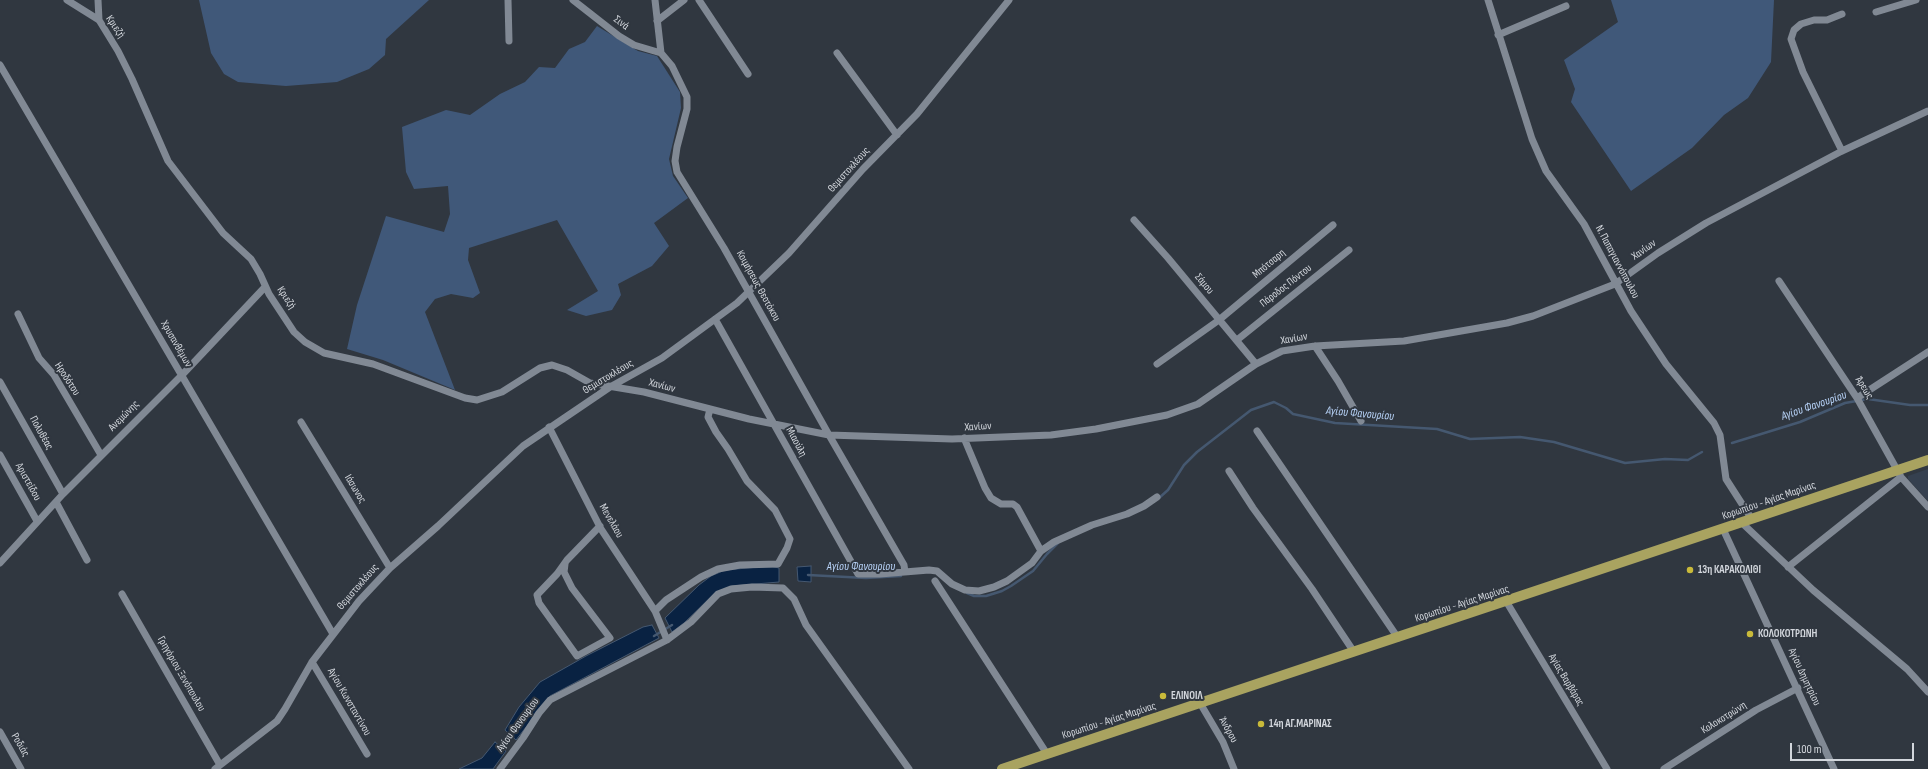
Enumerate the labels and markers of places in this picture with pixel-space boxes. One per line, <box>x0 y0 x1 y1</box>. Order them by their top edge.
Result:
place label: 13η ΚΑΡΑΚΟΛΙΘΙ <box>1698 563 1761 577</box>
marker: 13η ΚΑΡΑΚΟΛΙΘΙ <box>1685 565 1695 575</box>
place label: ΚΟΛΟΚΟΤΡΩΝΗ <box>1758 627 1817 641</box>
marker: ΚΟΛΟΚΟΤΡΩΝΗ <box>1745 629 1755 639</box>
place label: ΕΛΙΝΟΙΛ <box>1171 689 1203 703</box>
marker: ΕΛΙΝΟΙΛ <box>1158 691 1168 701</box>
place label: 14η ΑΓ.ΜΑΡΙΝΑΣ <box>1269 717 1332 731</box>
marker: 14η ΑΓ.ΜΑΡΙΝΑΣ <box>1256 719 1266 729</box>

